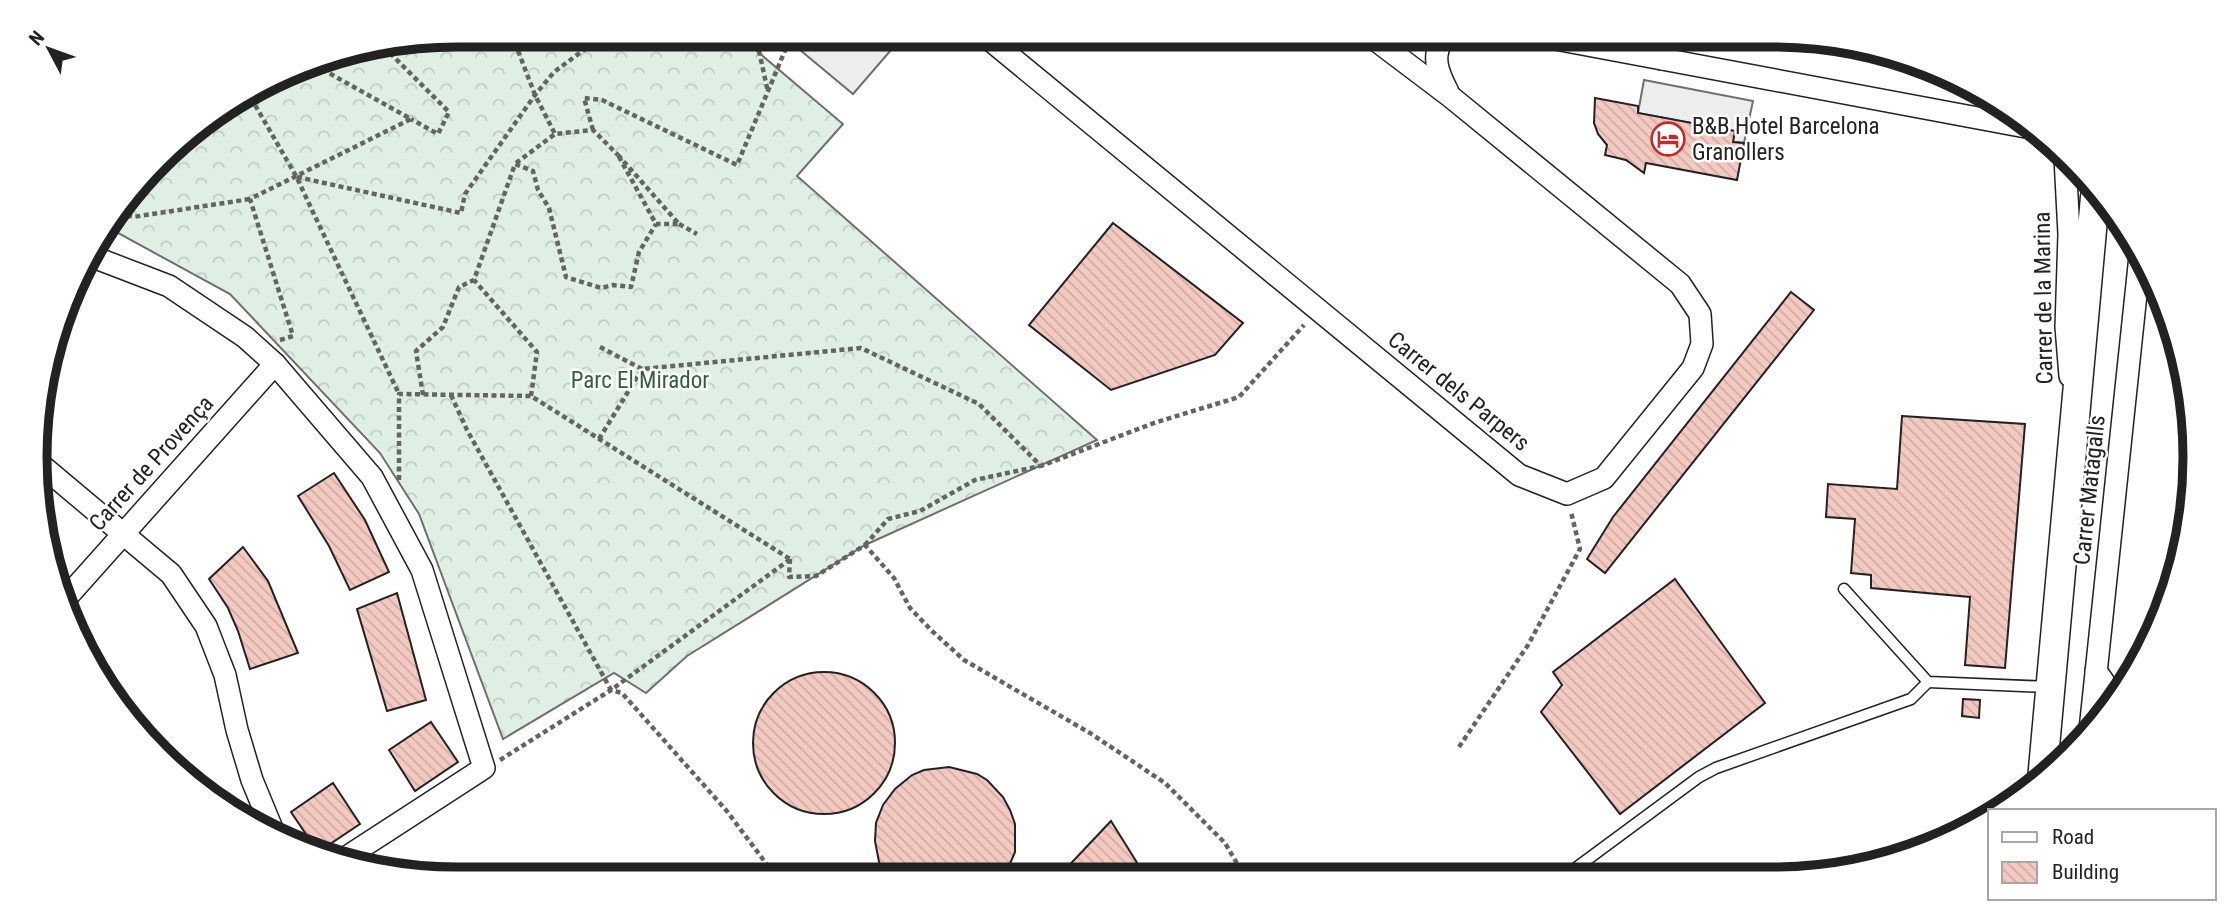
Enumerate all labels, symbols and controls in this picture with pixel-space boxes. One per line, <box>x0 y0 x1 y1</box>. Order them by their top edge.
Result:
north arrow <box>14 14 84 84</box>
text: N <box>24 26 49 50</box>
place label: B&B Hotel Barcelona Granollers <box>1692 113 1880 166</box>
hotel icon: B&B Hotel Barcelona Granollers <box>1649 120 1687 158</box>
street label: Carrer de la Marina <box>2028 211 2059 385</box>
street label: Carrer dels Parpers <box>1382 326 1535 457</box>
park label: Parc El Mirador <box>571 367 709 394</box>
street label: Carrer de Provença <box>84 390 219 536</box>
street label: Carrer Matagalls <box>2068 414 2111 566</box>
legend <box>1988 809 2216 900</box>
text: Road <box>2052 825 2094 849</box>
text: Building <box>2052 860 2119 884</box>

